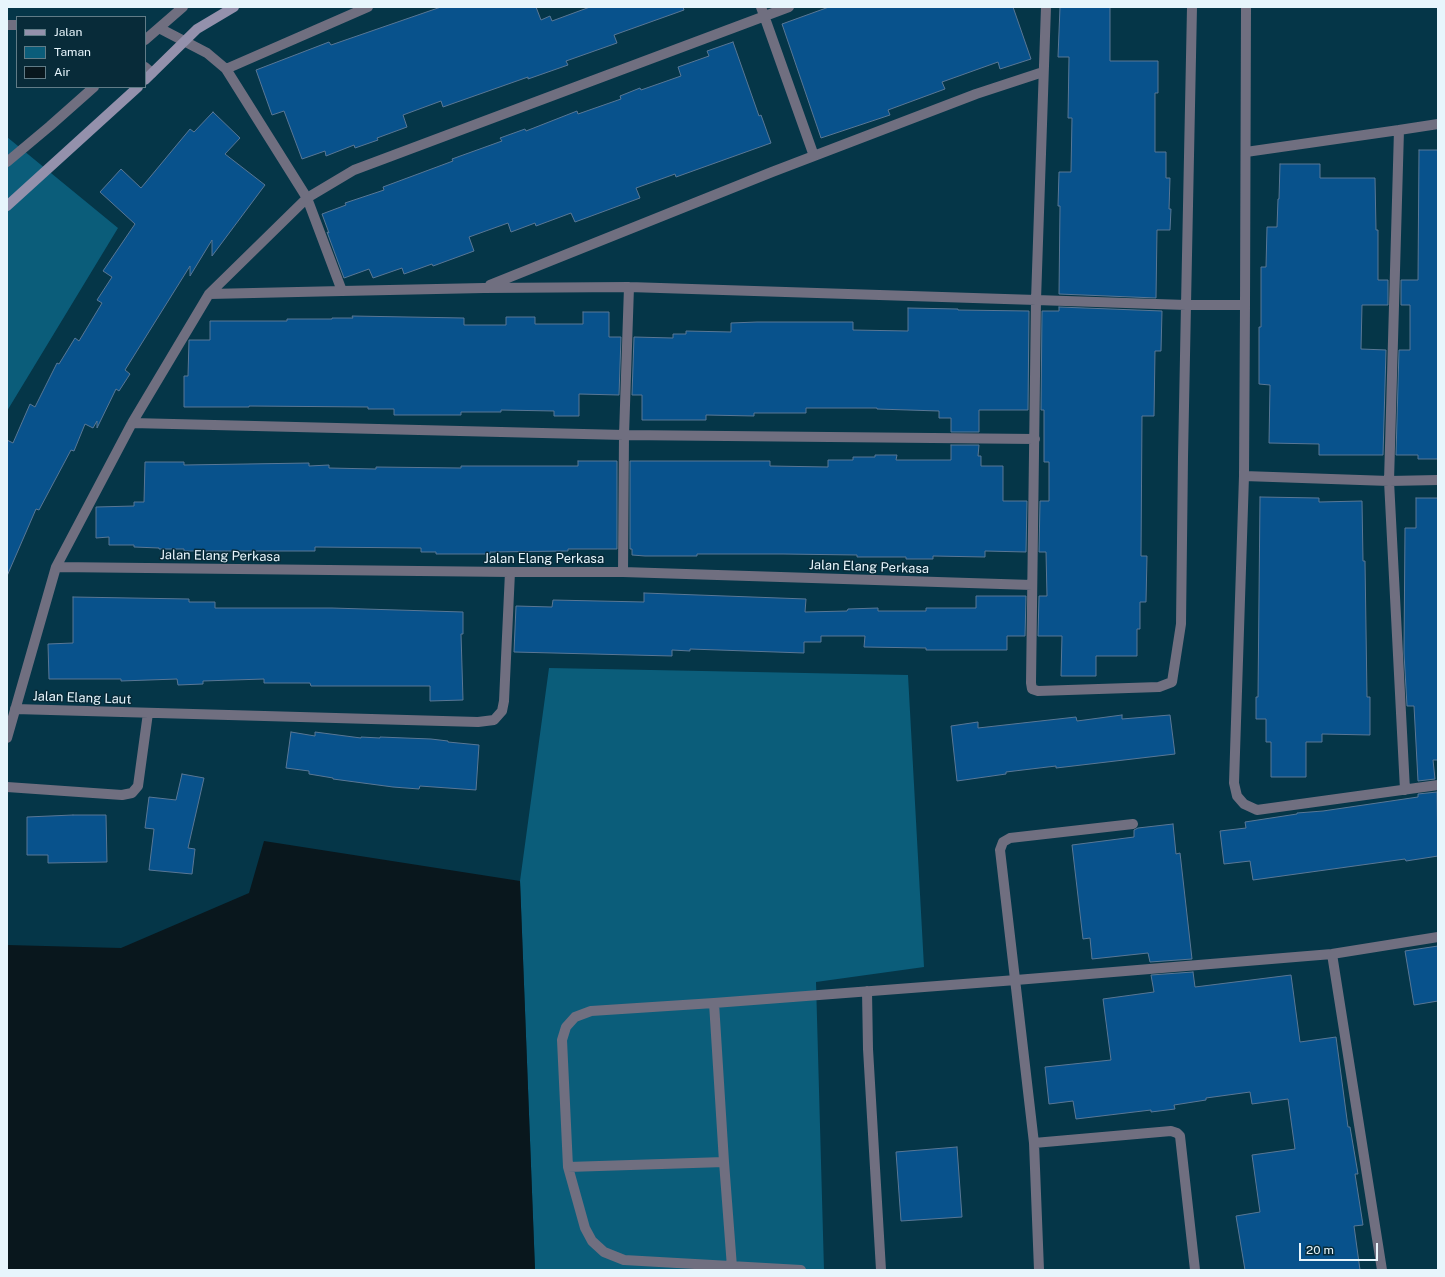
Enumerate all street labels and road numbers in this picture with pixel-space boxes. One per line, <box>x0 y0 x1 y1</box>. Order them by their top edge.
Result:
street label: Jalan Elang Perkasa <box>160 547 280 565</box>
street label: Jalan Elang Perkasa <box>484 551 604 567</box>
street label: Jalan Elang Perkasa <box>809 557 929 577</box>
street label: Jalan Elang Laut <box>32 688 132 708</box>

